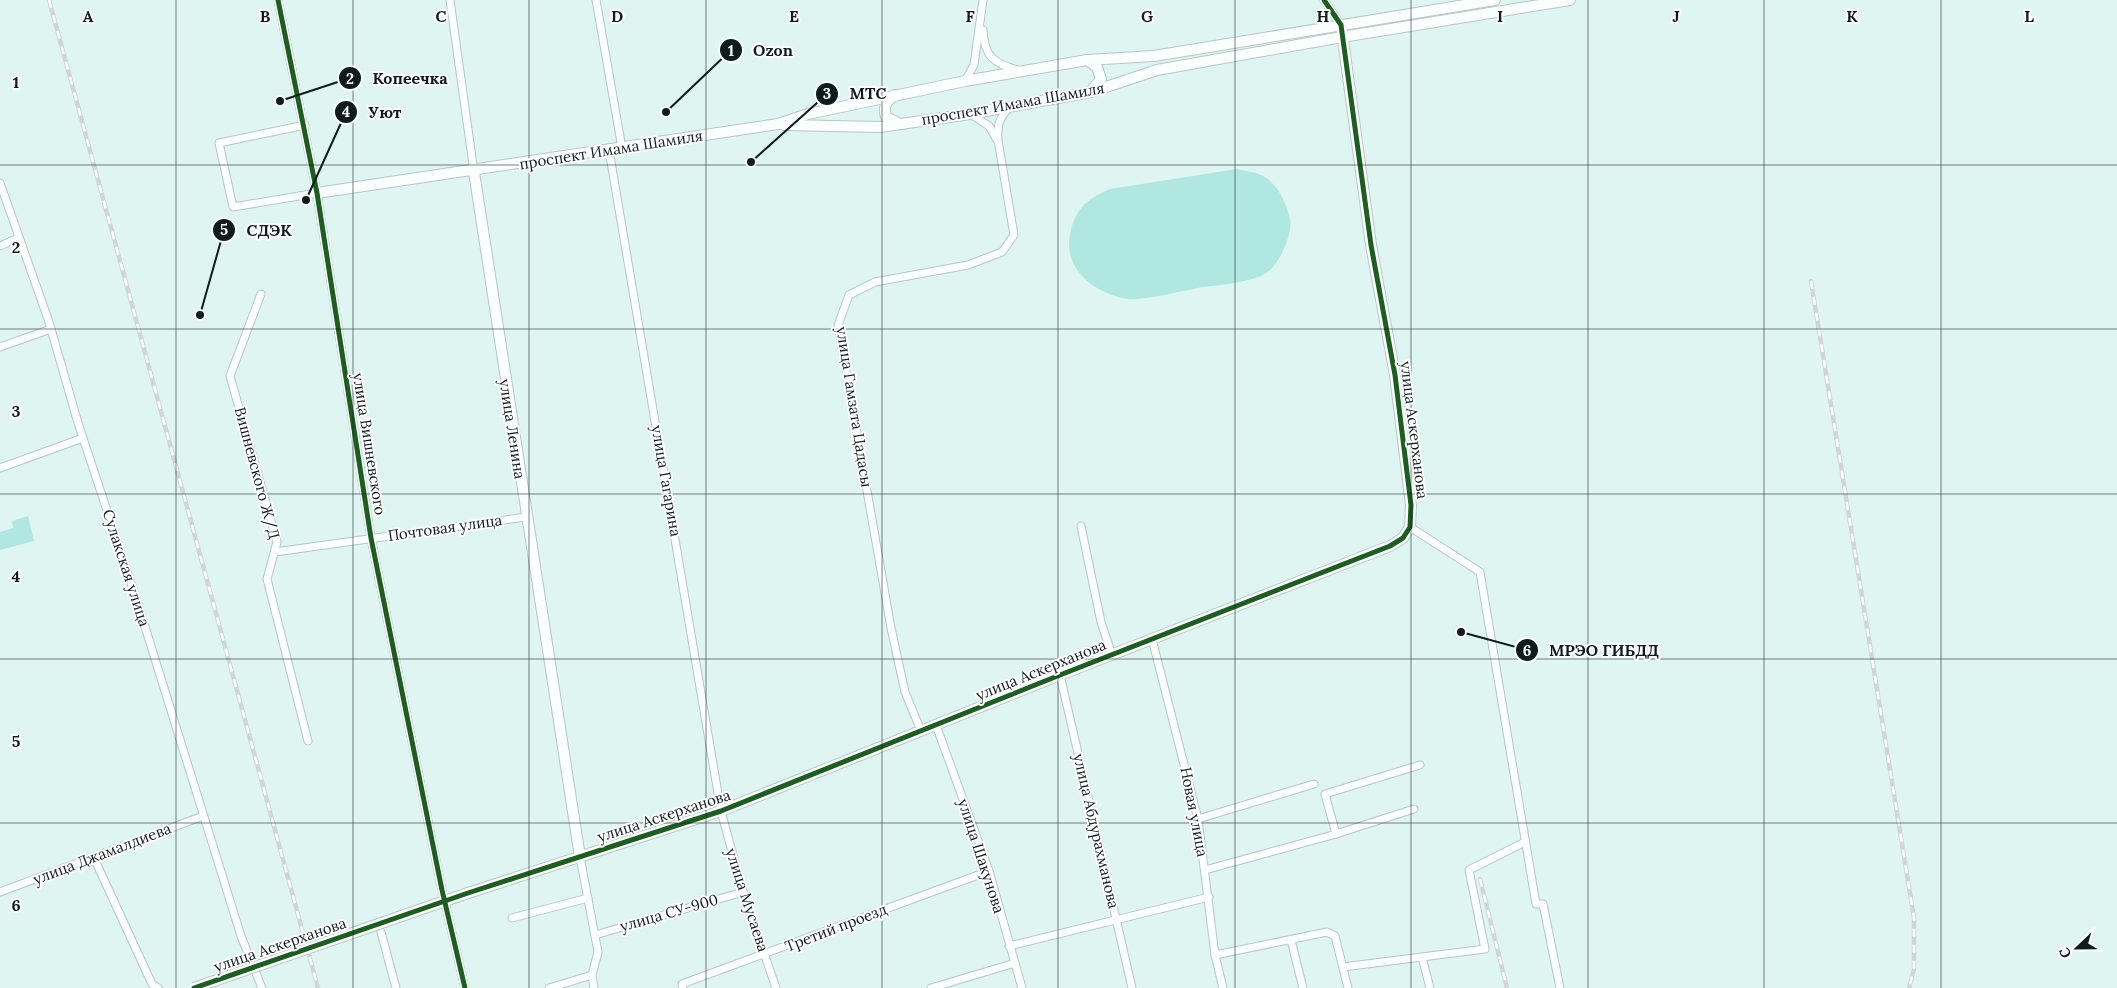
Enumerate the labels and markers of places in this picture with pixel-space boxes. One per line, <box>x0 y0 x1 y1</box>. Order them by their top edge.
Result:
callout: Ozon <box>718 35 803 66</box>
callout: Копеечка <box>338 63 458 94</box>
callout: МТС <box>815 78 897 109</box>
callout: Уют <box>333 97 411 128</box>
callout: СДЭК <box>211 215 302 246</box>
callout: МРЭО ГИБДД <box>1514 635 1669 666</box>

